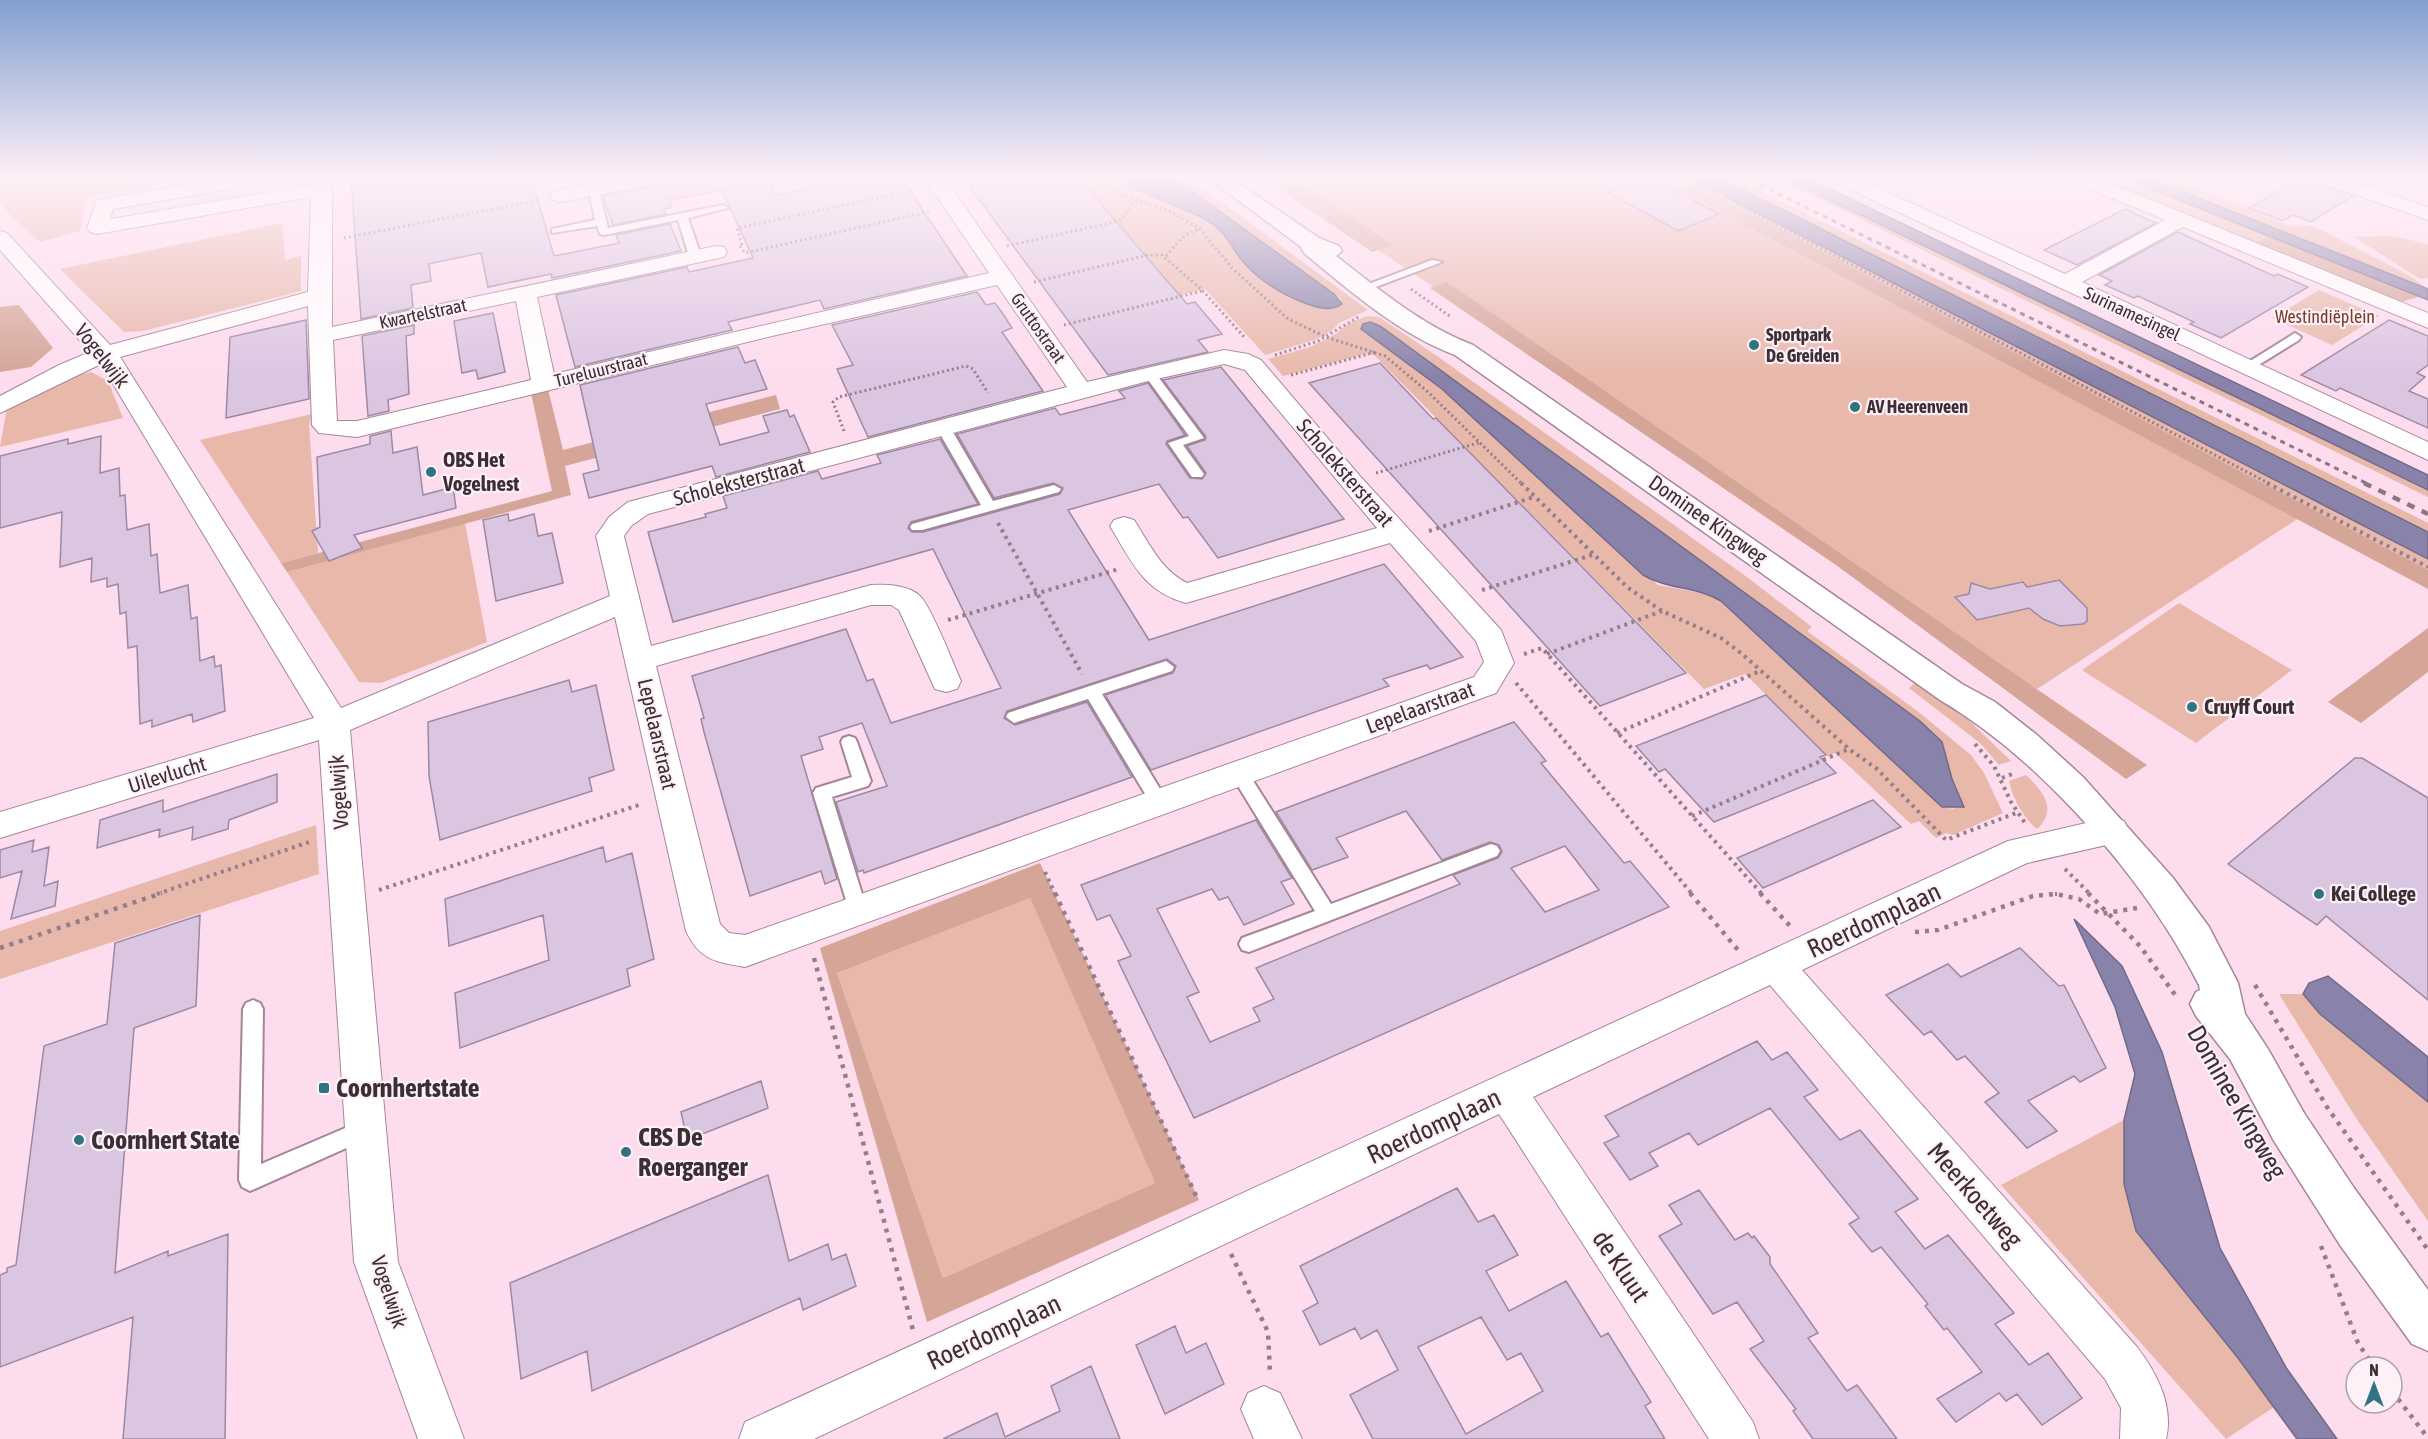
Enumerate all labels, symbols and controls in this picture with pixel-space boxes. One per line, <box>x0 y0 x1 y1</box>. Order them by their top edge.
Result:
street label: Surinamesingel <box>2081 282 2184 345</box>
street label: Gruttostraat <box>1007 289 1070 367</box>
street label: Kwartelstraat <box>377 294 468 333</box>
park label: Westindiëplein <box>2275 306 2375 327</box>
street label: Vogelwijk <box>70 319 135 392</box>
place label: Sportpark De Greiden <box>1766 324 1840 366</box>
marker: Sportpark De Greiden <box>1747 338 1761 352</box>
street label: Tureluurstraat <box>552 348 650 391</box>
place label: AV Heerenveen <box>1866 396 1968 417</box>
marker: AV Heerenveen <box>1848 400 1862 414</box>
street label: Scholeksterstraat <box>1293 414 1399 531</box>
place label: OBS Het Vogelnest <box>442 447 519 495</box>
street label: Scholeksterstraat <box>671 452 807 510</box>
marker: OBS Het Vogelnest <box>424 465 438 479</box>
street label: Dominee Kingweg <box>1645 470 1772 569</box>
street label: Lepelaarstraat <box>634 676 682 792</box>
street label: Lepelaarstraat <box>1362 676 1477 738</box>
place label: Cruyff Court <box>2204 694 2294 718</box>
marker: Cruyff Court <box>2185 700 2199 714</box>
street label: Uilevlucht <box>125 751 209 797</box>
street label: Vogelwijk <box>323 754 353 830</box>
street label: Roerdomplaan <box>1802 876 1946 964</box>
place label: Kei College <box>2331 881 2416 905</box>
marker: Kei College <box>2312 887 2326 901</box>
street label: Dominee Kingweg <box>2181 1020 2293 1185</box>
place label: Coornhertstate <box>336 1073 480 1103</box>
marker: Coornhertstate <box>317 1081 331 1095</box>
street label: Roerdomplaan <box>1362 1082 1506 1170</box>
place label: CBS De Roerganger <box>638 1122 749 1182</box>
place label: Coornhert State <box>91 1125 240 1155</box>
marker: Coornhert State <box>72 1133 86 1147</box>
street label: Meerkoetweg <box>1921 1136 2029 1254</box>
marker: CBS De Roerganger <box>619 1145 633 1159</box>
street label: de Kluut <box>1586 1224 1656 1308</box>
street label: Vogelwijk <box>367 1253 413 1331</box>
street label: Roerdomplaan <box>922 1288 1066 1376</box>
north arrow <box>2344 1355 2404 1415</box>
text: N <box>2369 1361 2379 1379</box>

